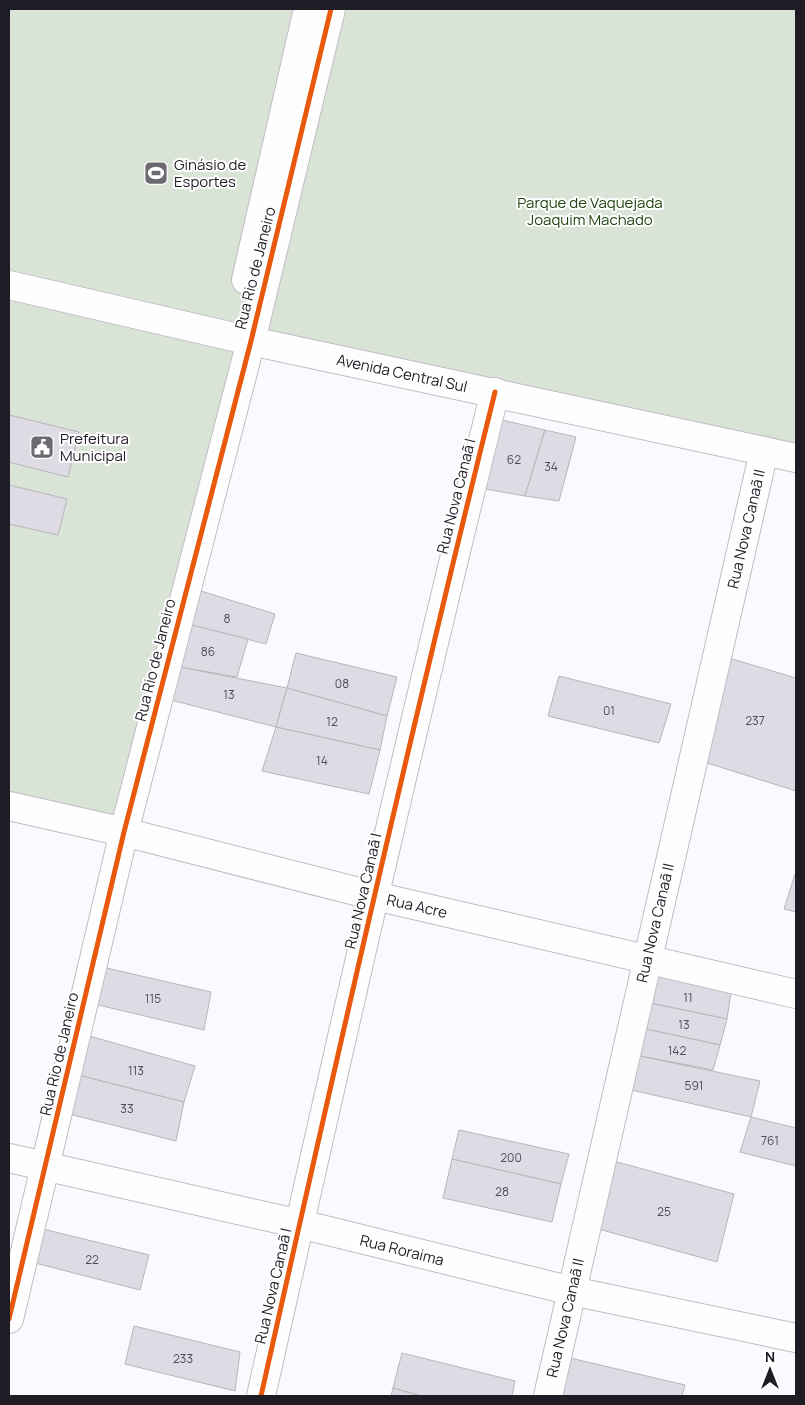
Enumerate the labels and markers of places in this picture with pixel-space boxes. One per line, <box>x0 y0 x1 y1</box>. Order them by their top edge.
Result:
place label: Ginásio de Esportes <box>174 154 246 192</box>
sports icon: Ginásio de Esportes <box>143 160 169 186</box>
place label: Prefeitura Municipal <box>60 428 129 466</box>
public building icon: Prefeitura Municipal <box>29 434 55 460</box>

